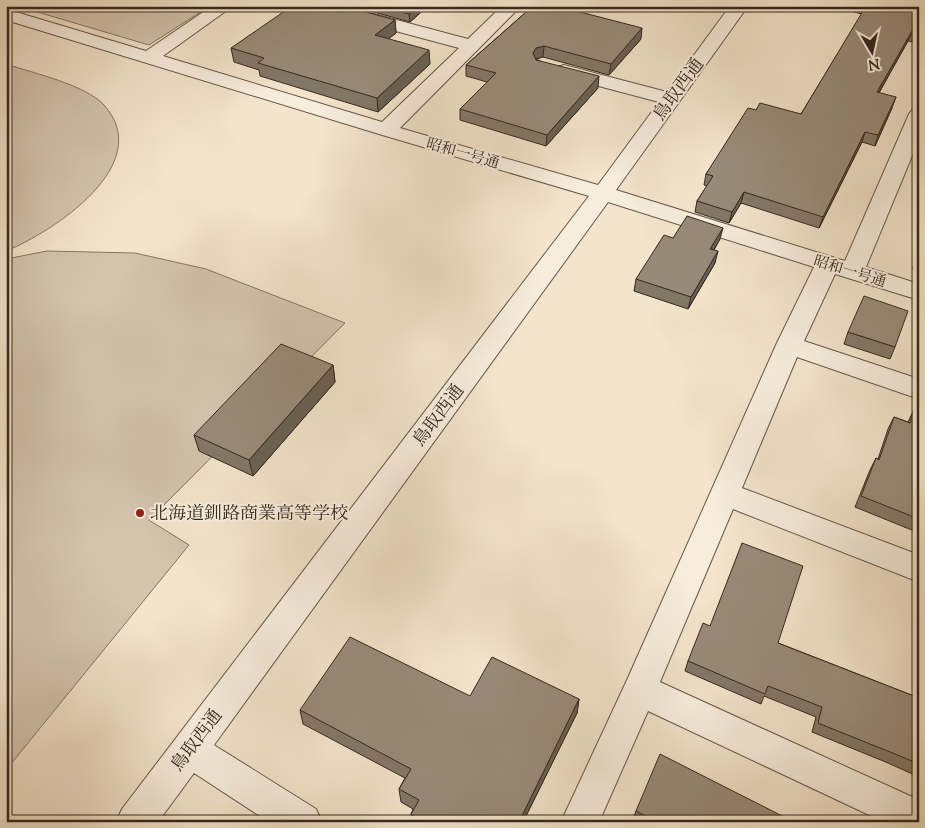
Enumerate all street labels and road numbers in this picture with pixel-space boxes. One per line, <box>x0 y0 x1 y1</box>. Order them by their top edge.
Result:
street label: 鳥取西通 <box>648 53 711 127</box>
street label: 昭和一号通 <box>424 134 502 175</box>
street label: 昭和一号通 <box>811 251 889 293</box>
street label: 鳥取西通 <box>408 380 472 453</box>
street label: 鳥取西通 <box>166 705 230 778</box>

